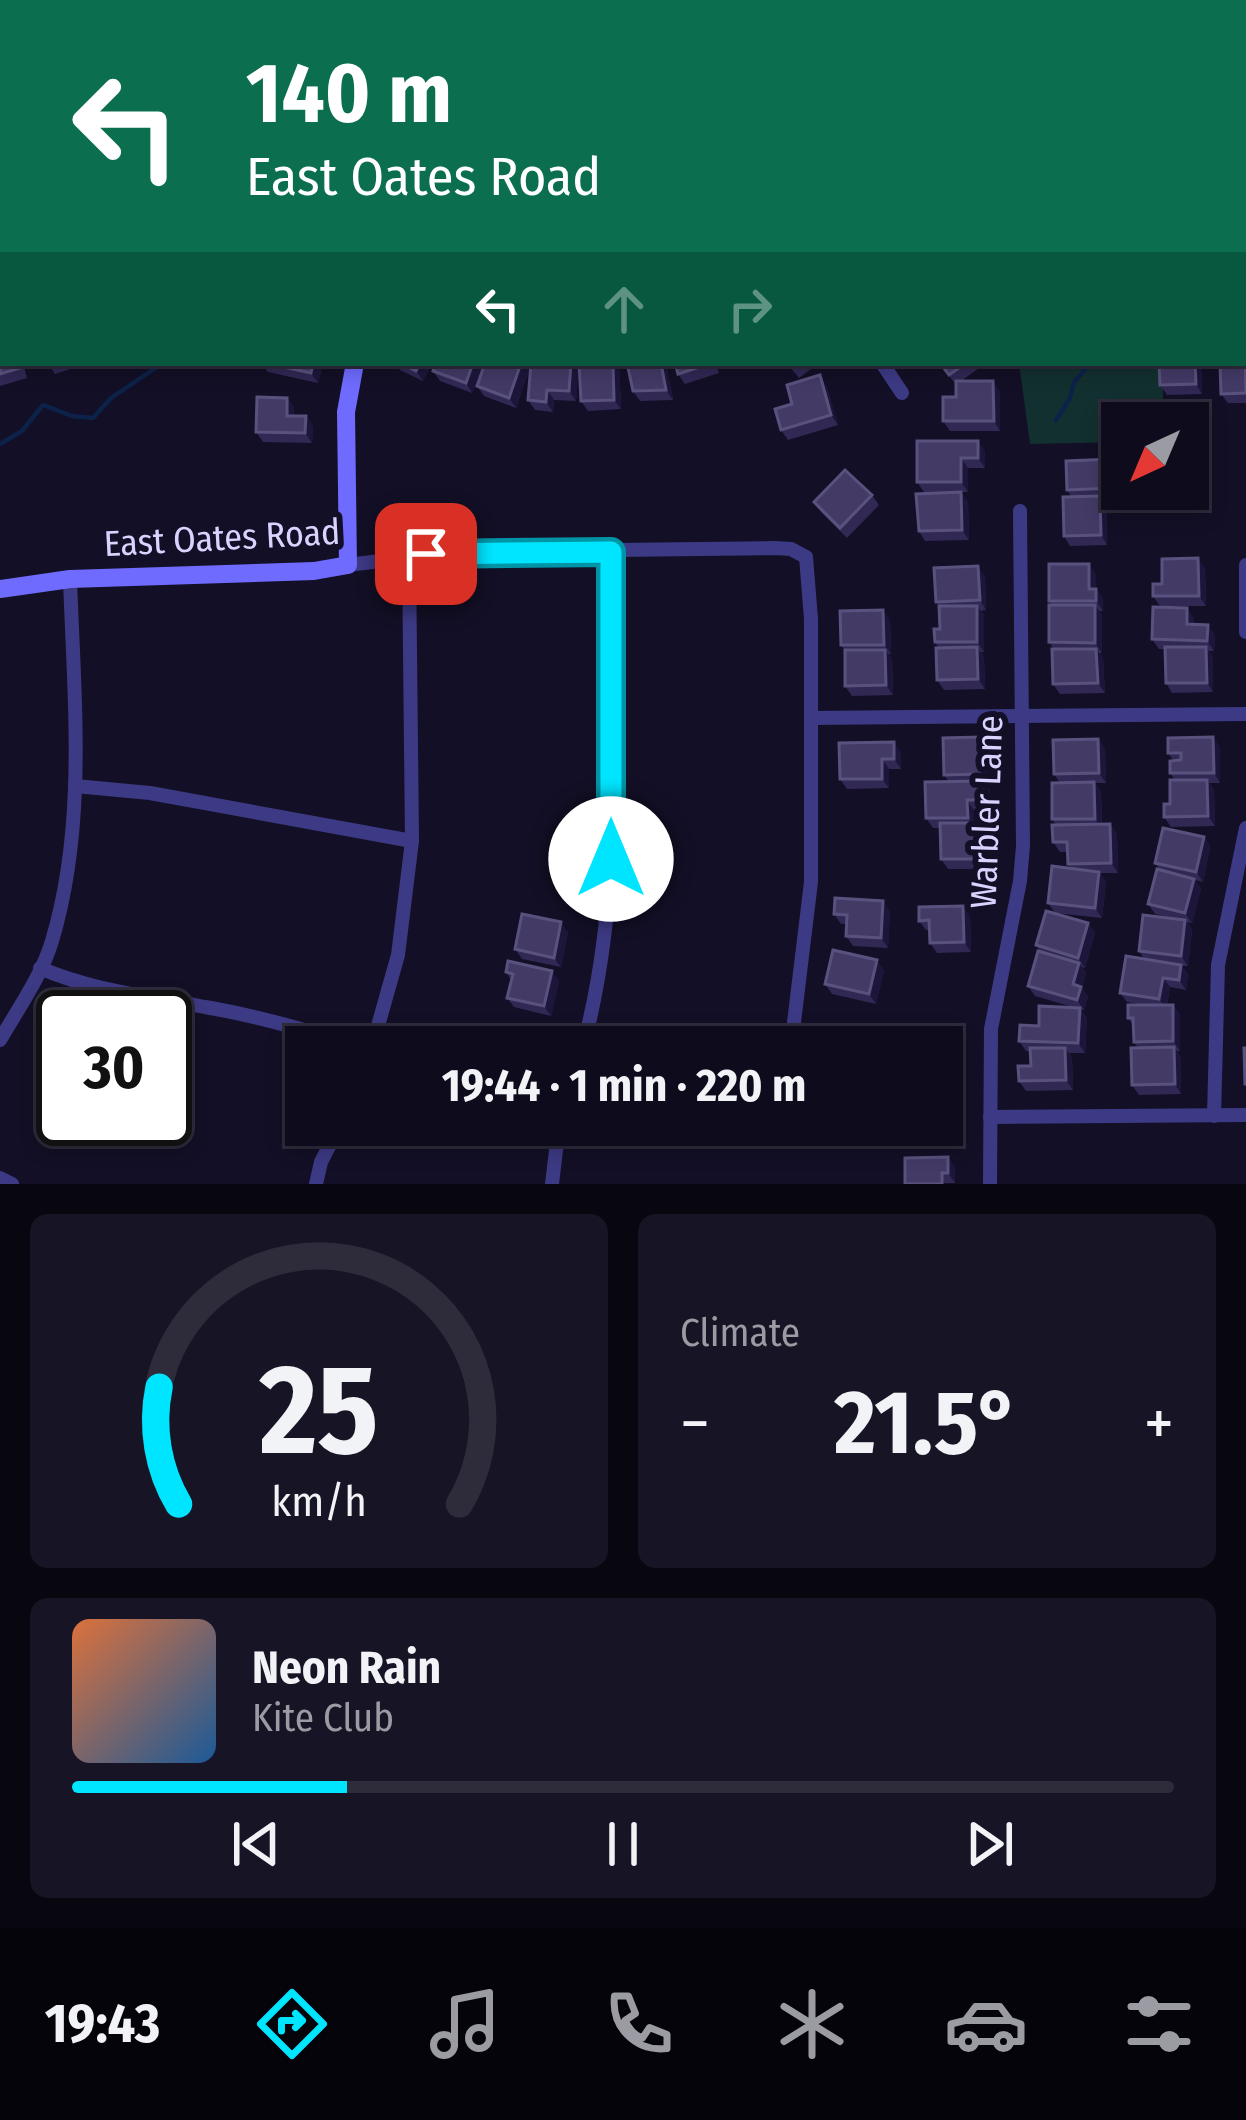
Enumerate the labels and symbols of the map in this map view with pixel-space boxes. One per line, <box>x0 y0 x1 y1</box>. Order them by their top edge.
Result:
north arrow <box>1101 402 1209 510</box>
pin <box>375 503 477 605</box>
street label: East Oates Road <box>103 510 341 566</box>
street label: Warbler Lane <box>962 715 1012 909</box>
position arrow <box>548 796 674 922</box>
speed limit sign: 30 <box>36 990 192 1146</box>

